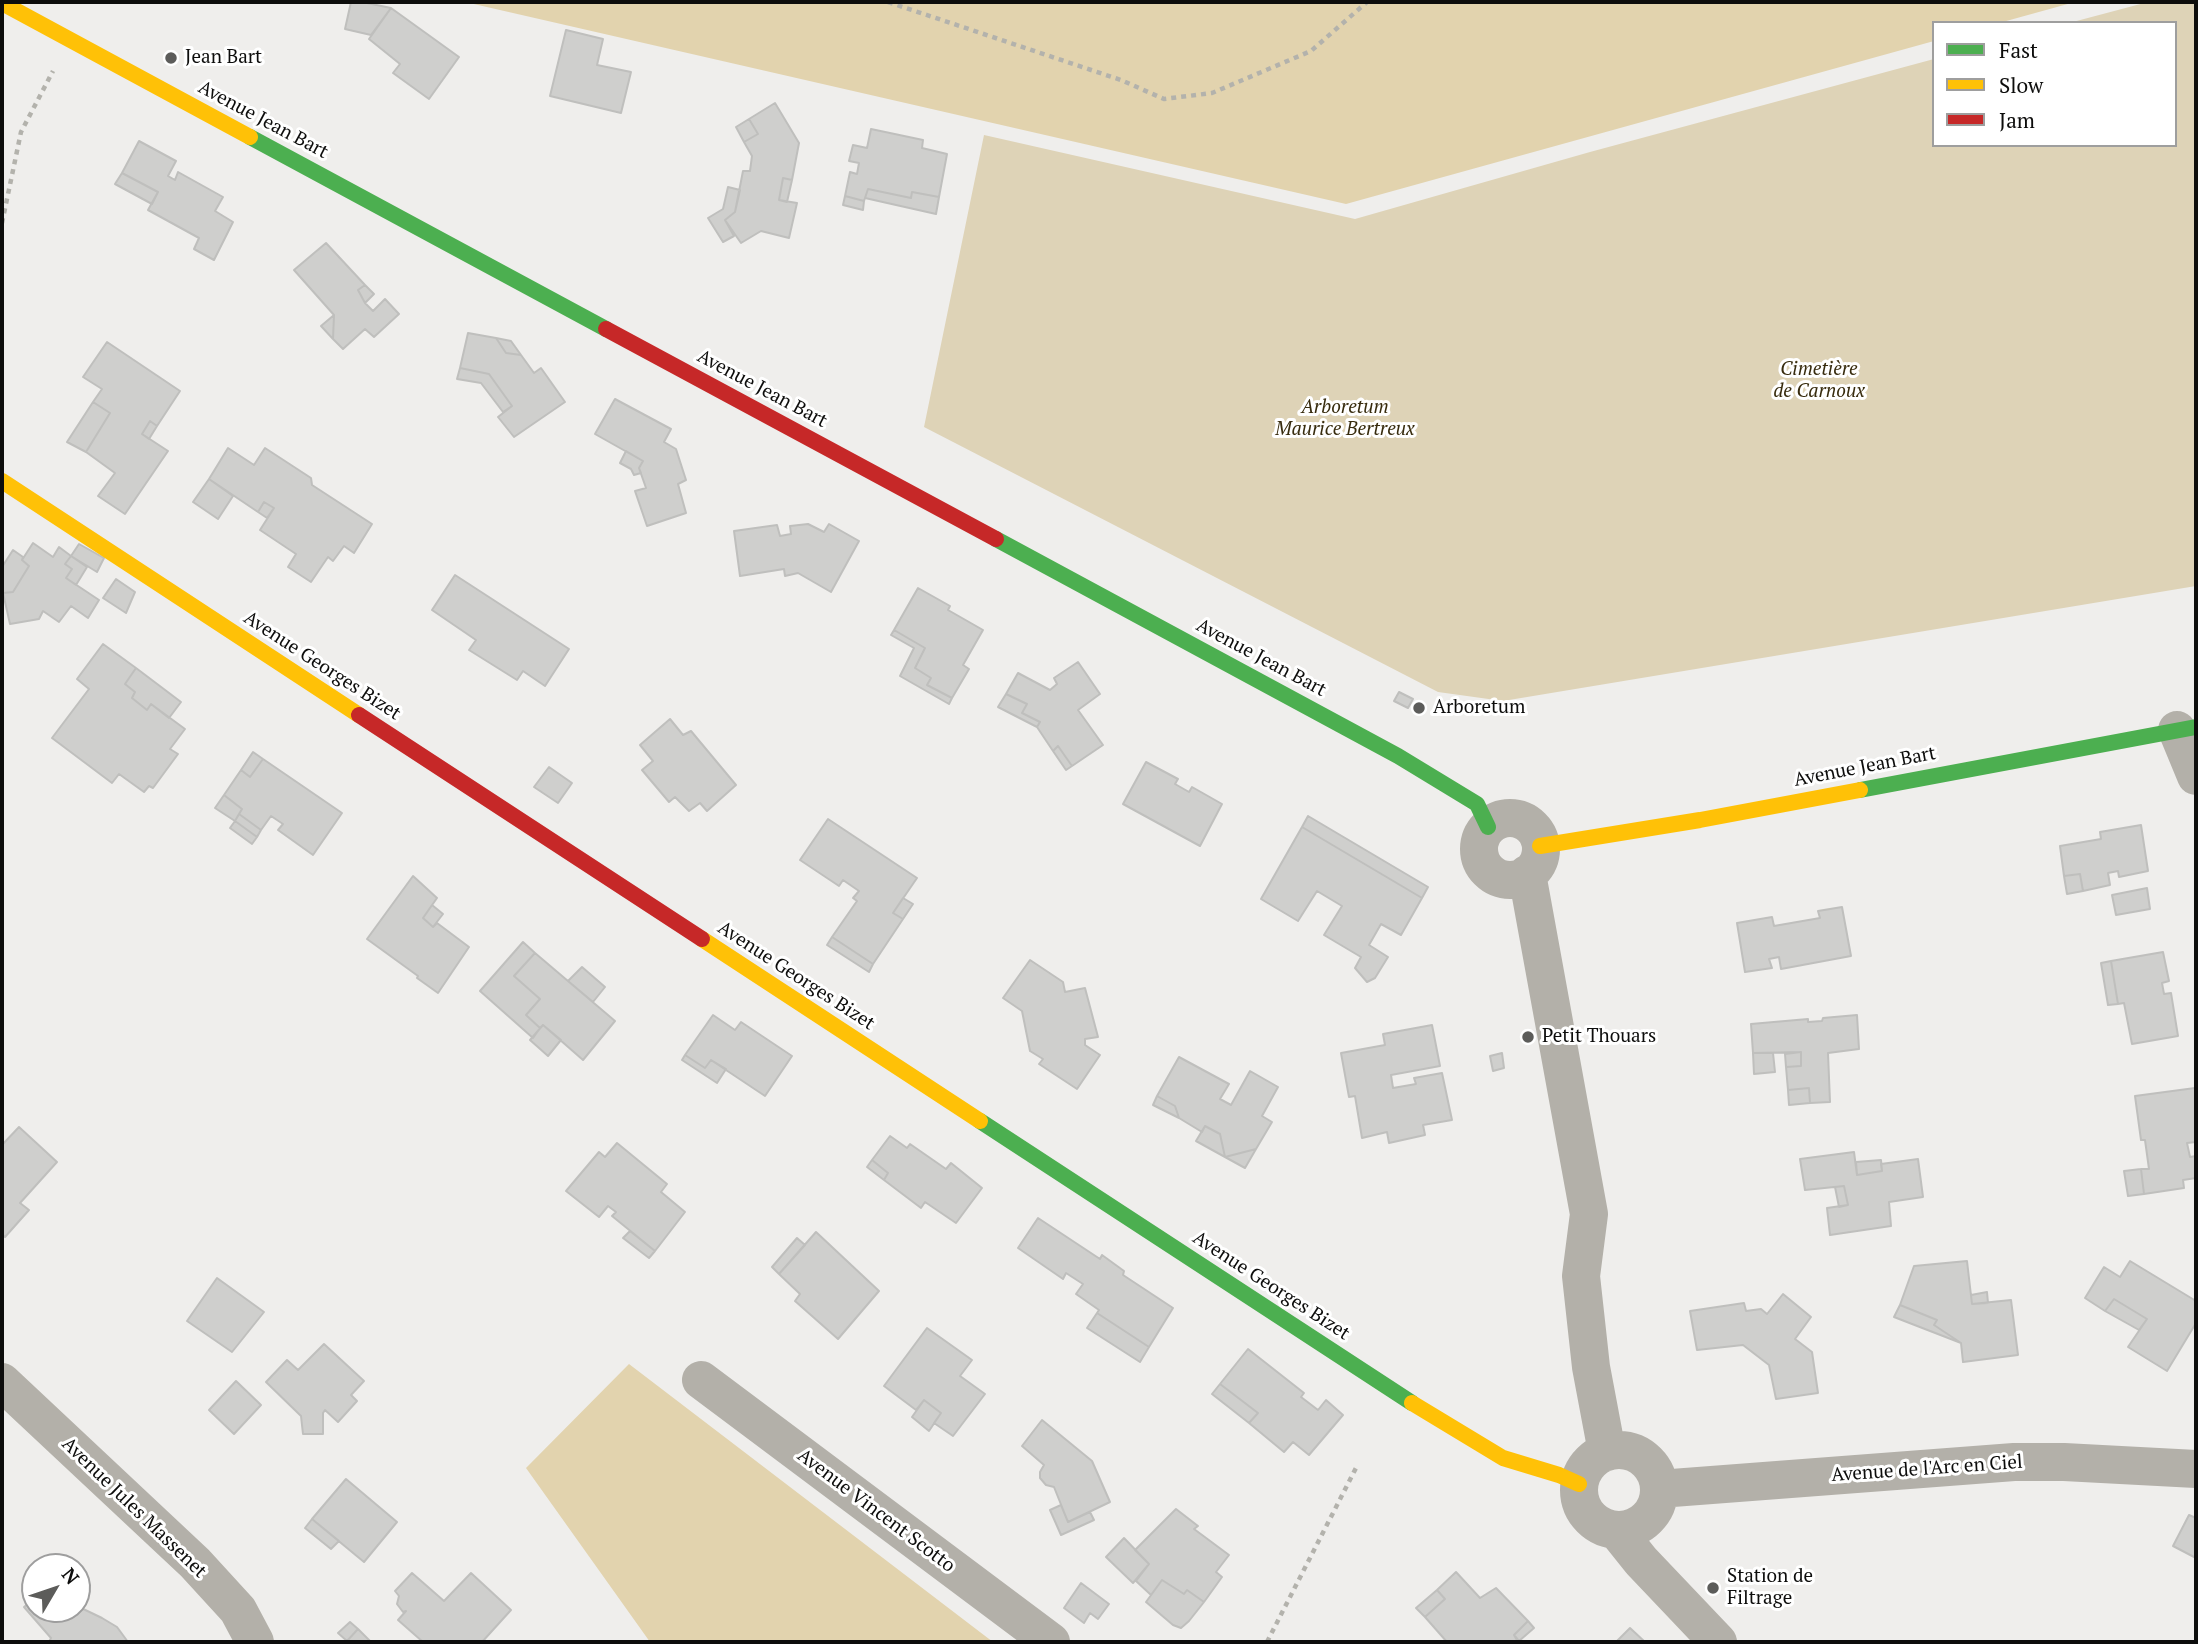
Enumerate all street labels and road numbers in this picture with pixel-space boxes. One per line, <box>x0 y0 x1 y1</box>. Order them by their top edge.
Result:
street label: Avenue Jean Bart <box>194 76 332 164</box>
street label: Avenue Jean Bart <box>693 345 831 433</box>
street label: Avenue Georges Bizet <box>239 607 405 725</box>
street label: Avenue Jean Bart <box>1192 614 1330 702</box>
street label: Avenue Jean Bart <box>1792 742 1938 792</box>
street label: Avenue Georges Bizet <box>713 917 879 1035</box>
street label: Avenue Georges Bizet <box>1188 1227 1354 1345</box>
street label: Avenue Jules Massenet <box>57 1433 211 1583</box>
street label: Avenue Vincent Scotto <box>793 1444 959 1578</box>
street label: Avenue de l'Arc en Ciel <box>1831 1451 2023 1487</box>

